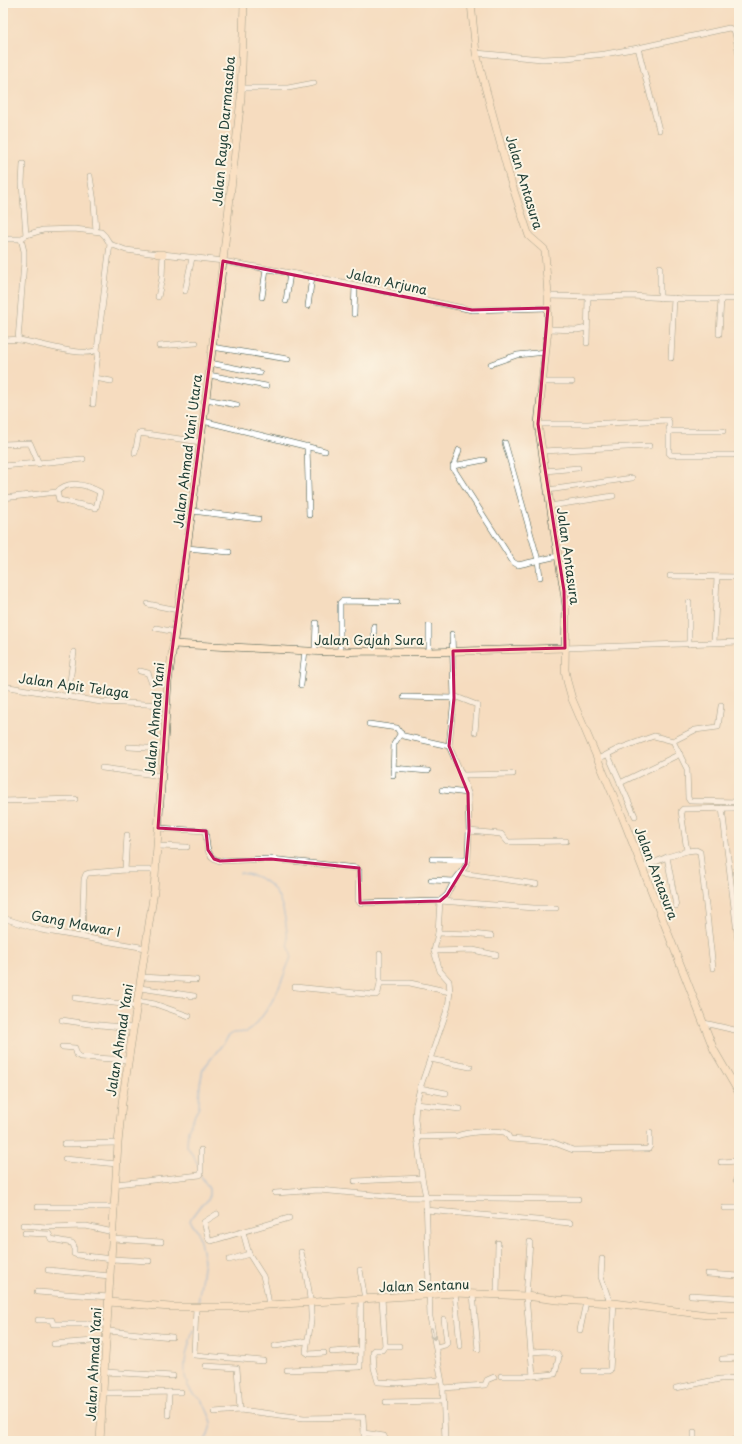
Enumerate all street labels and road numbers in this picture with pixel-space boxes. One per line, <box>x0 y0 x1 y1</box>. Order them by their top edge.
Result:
street label: Jalan Raya Darmasaba <box>207 54 239 207</box>
street label: Jalan Antasura <box>502 132 548 232</box>
street label: Jalan Arjuna <box>345 263 429 299</box>
street label: Jalan Ahmad Yani Utara <box>168 372 206 529</box>
street label: Jalan Antasura <box>553 506 585 606</box>
street label: Jalan Gajah Sura <box>314 630 424 649</box>
street label: Jalan Ahmad Yani <box>140 661 168 777</box>
street label: Jalan Apit Telaga <box>17 668 131 702</box>
street label: Jalan Antasura <box>631 824 683 922</box>
street label: Gang Mawar I <box>30 905 122 941</box>
street label: Jalan Ahmad Yani <box>101 982 137 1098</box>
street label: Jalan Sentanu <box>378 1274 470 1296</box>
street label: Jalan Ahmad Yani <box>81 1307 105 1421</box>

